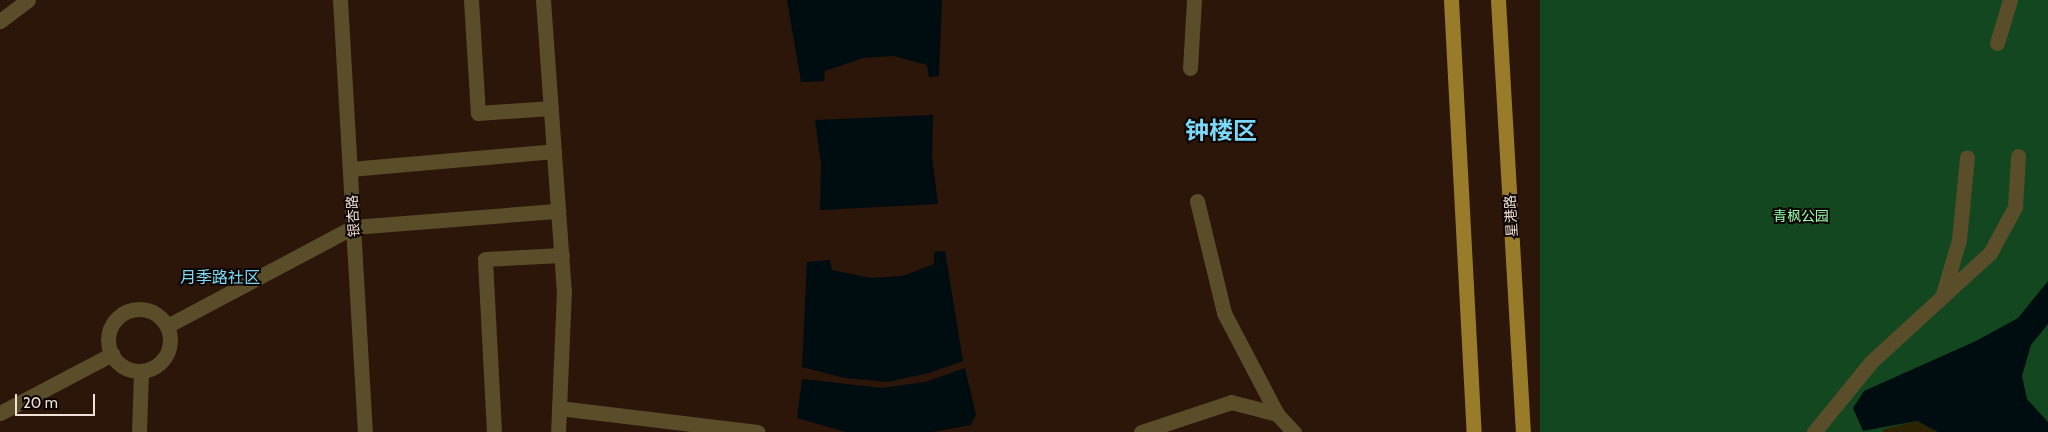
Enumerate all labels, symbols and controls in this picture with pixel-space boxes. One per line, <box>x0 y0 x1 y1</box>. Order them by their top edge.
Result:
district label: 钟楼区 <box>1185 117 1257 145</box>
street label: 银杏路 <box>344 195 362 237</box>
street label: 星港路 <box>1502 195 1520 237</box>
park label: 青枫公园 <box>1773 208 1829 224</box>
district label: 月季路社区 <box>180 268 260 288</box>
scale bar <box>18 384 98 416</box>
text: 20 m <box>23 394 58 412</box>

